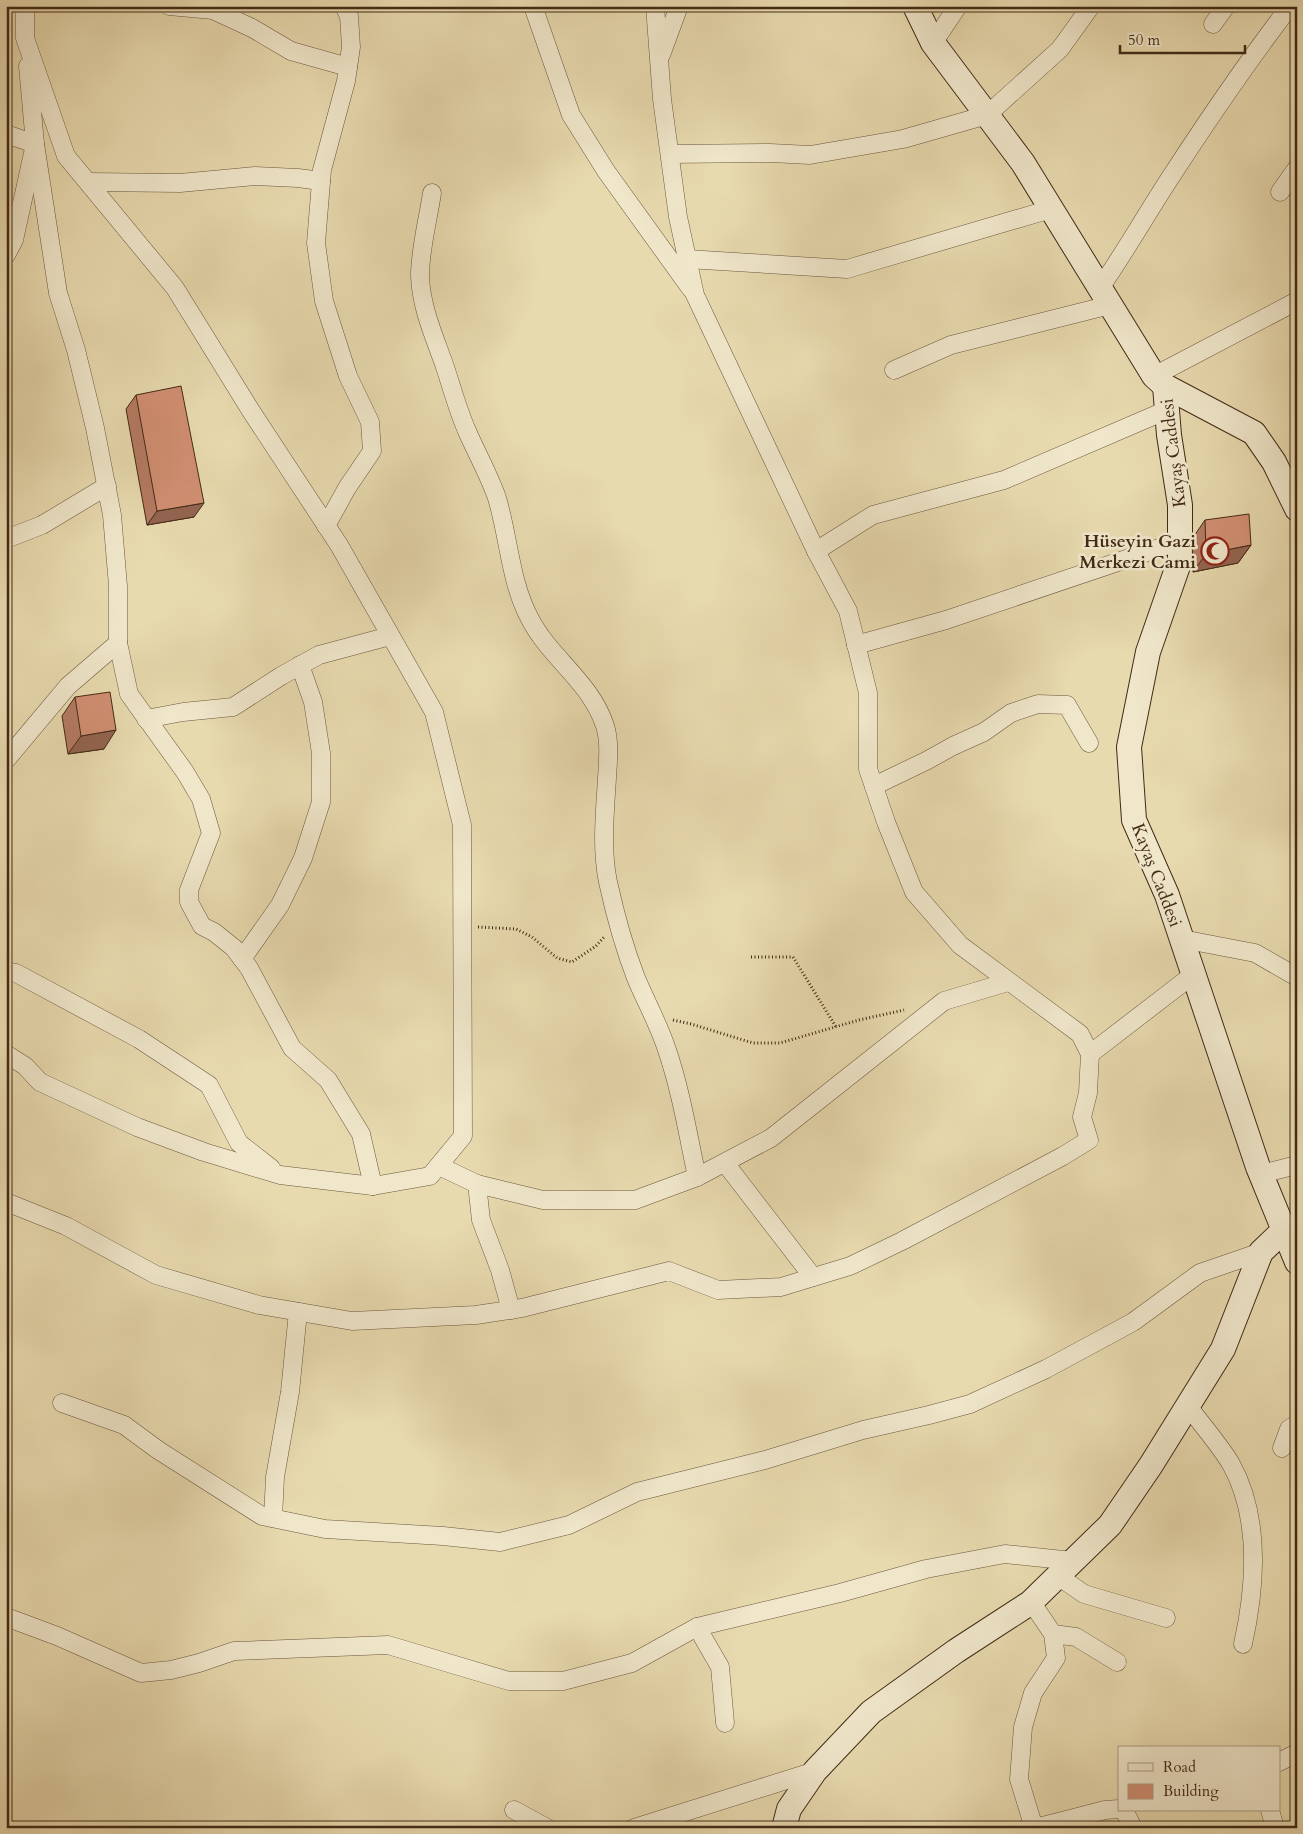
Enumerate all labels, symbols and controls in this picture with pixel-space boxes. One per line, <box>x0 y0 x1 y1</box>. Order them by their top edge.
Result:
scale bar <box>1120 22 1246 54</box>
text: 50 m <box>1128 30 1160 50</box>
street label: Kayaş Caddesi <box>1154 397 1193 509</box>
place label: Hüseyin Gazi Merkezi Cami <box>1079 529 1196 575</box>
mosque icon: Hüseyin Gazi Merkezi Cami <box>1200 536 1230 566</box>
street label: Kayaş Caddesi <box>1125 820 1188 931</box>
legend <box>1118 1746 1280 1812</box>
text: Road <box>1163 1757 1196 1777</box>
text: Building <box>1163 1781 1219 1801</box>

